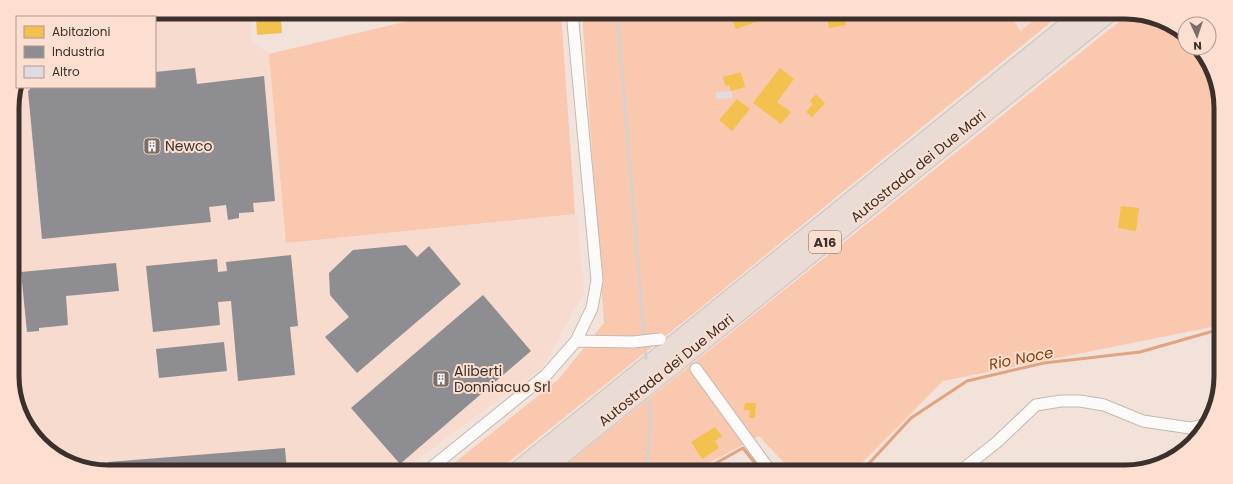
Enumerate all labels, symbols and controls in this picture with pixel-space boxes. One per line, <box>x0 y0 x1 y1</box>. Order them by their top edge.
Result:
legend <box>16 16 156 88</box>
north arrow <box>1177 16 1217 56</box>
text: Abitazioni <box>52 23 110 40</box>
text: N <box>1193 38 1202 54</box>
text: Industria <box>52 43 105 60</box>
text: Altro <box>52 63 80 80</box>
street label: Autostrada dei Due Mari <box>846 105 990 227</box>
building icon: Newco <box>142 136 162 156</box>
place label: Newco <box>165 136 212 156</box>
road number: A16 <box>809 231 841 253</box>
street label: Autostrada dei Due Mari <box>594 309 738 431</box>
water label: Rio Noce <box>987 341 1055 375</box>
place label: Aliberti Donniacuo Srl <box>454 361 551 397</box>
building icon: Aliberti Donniacuo Srl <box>431 369 451 389</box>

